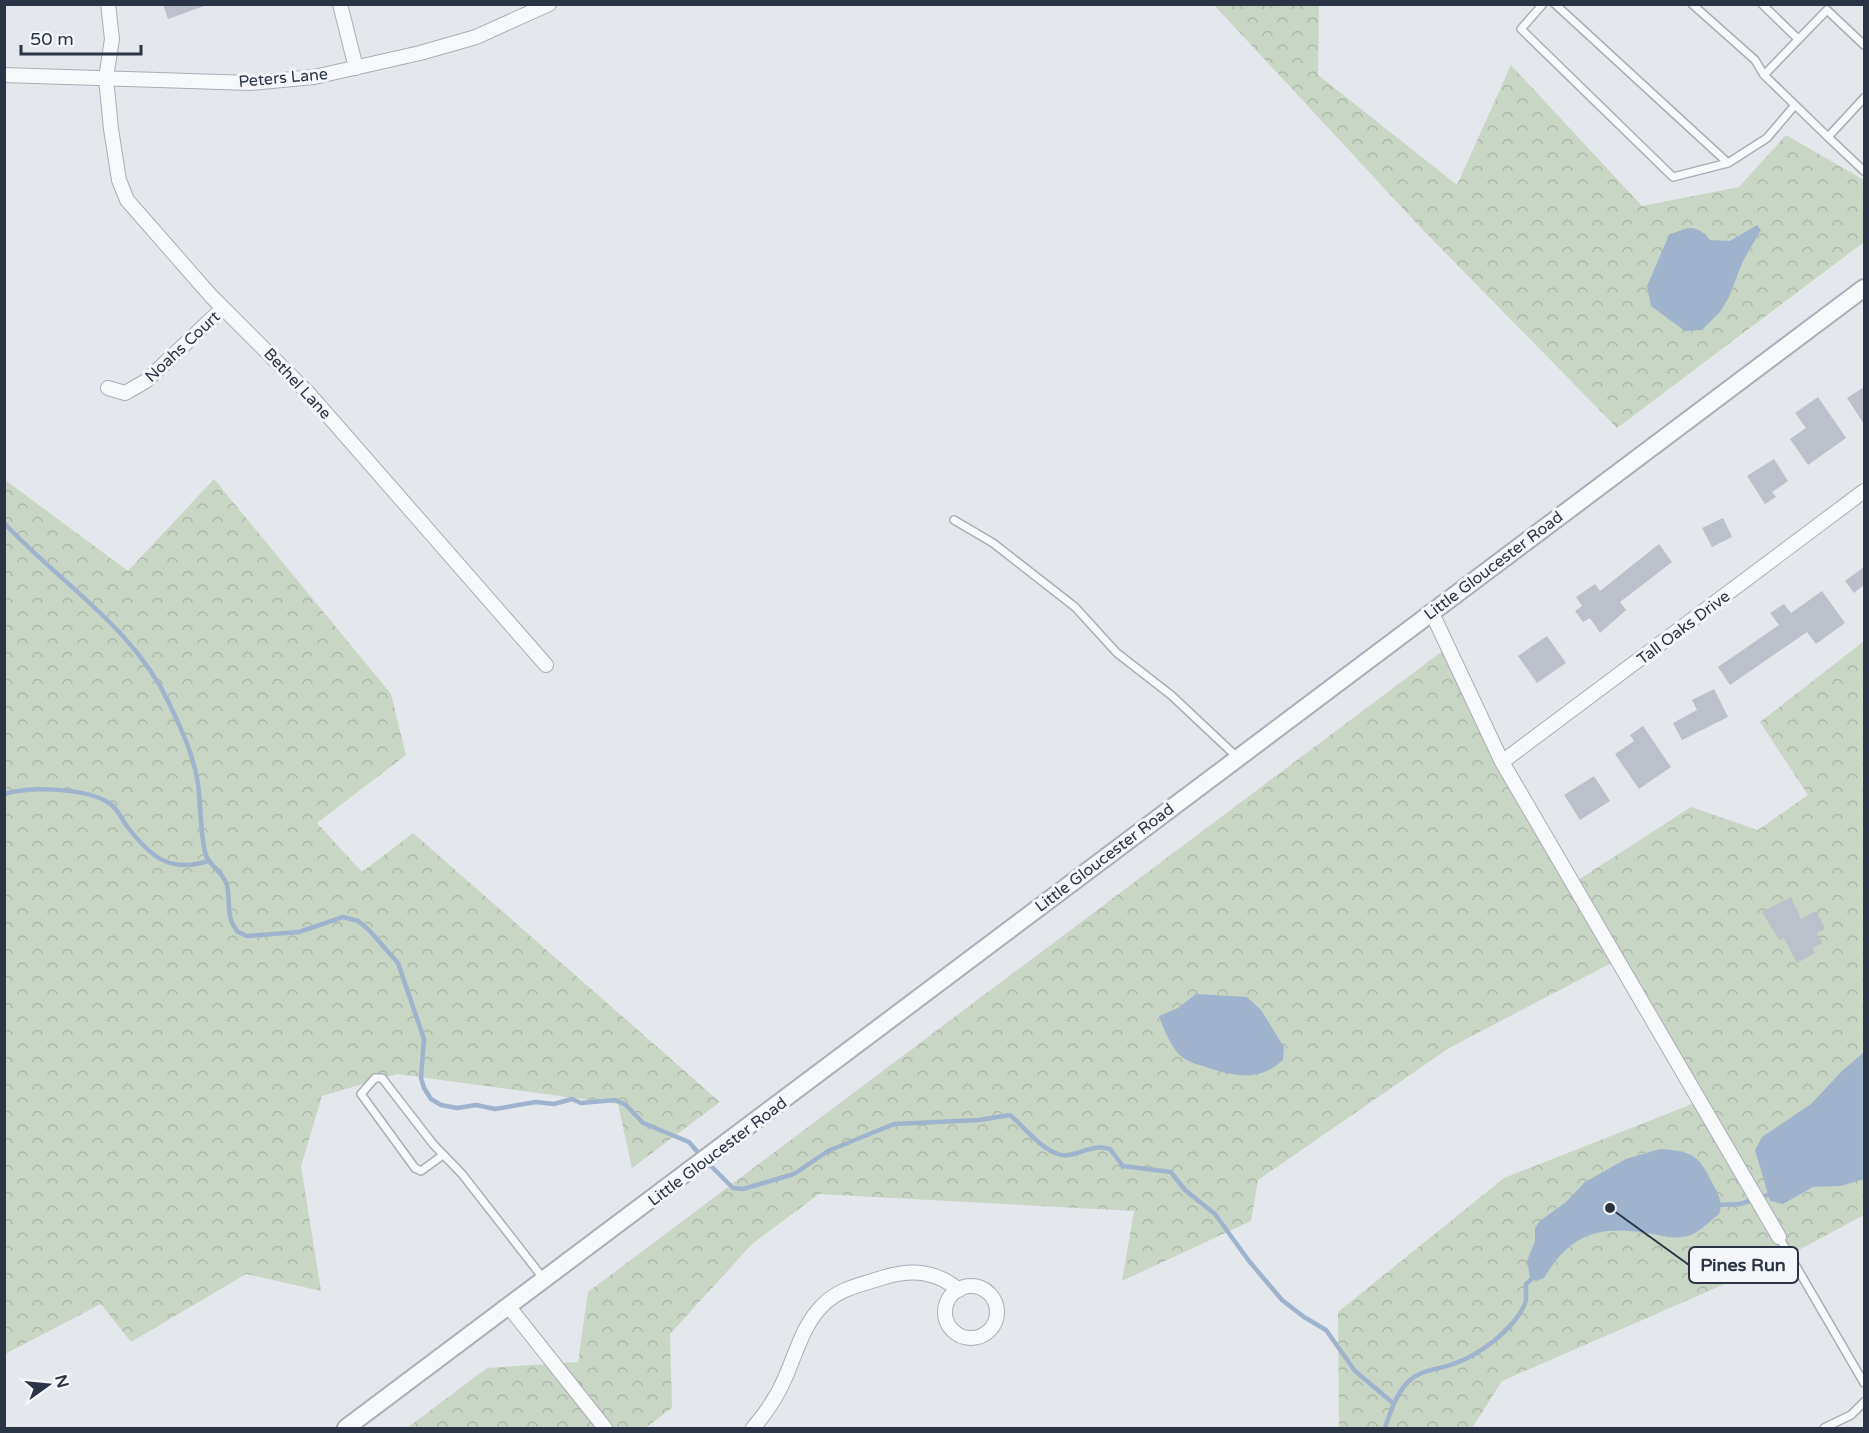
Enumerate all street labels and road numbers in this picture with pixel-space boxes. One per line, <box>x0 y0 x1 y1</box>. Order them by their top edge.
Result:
street label: Peters Lane <box>238 64 329 92</box>
street label: Noahs Court <box>141 307 224 387</box>
street label: Bethel Lane <box>259 344 335 423</box>
street label: Little Gloucester Road <box>1420 507 1567 625</box>
street label: Tall Oaks Drive <box>1633 586 1734 669</box>
street label: Little Gloucester Road <box>1031 799 1178 917</box>
street label: Little Gloucester Road <box>644 1093 791 1211</box>

